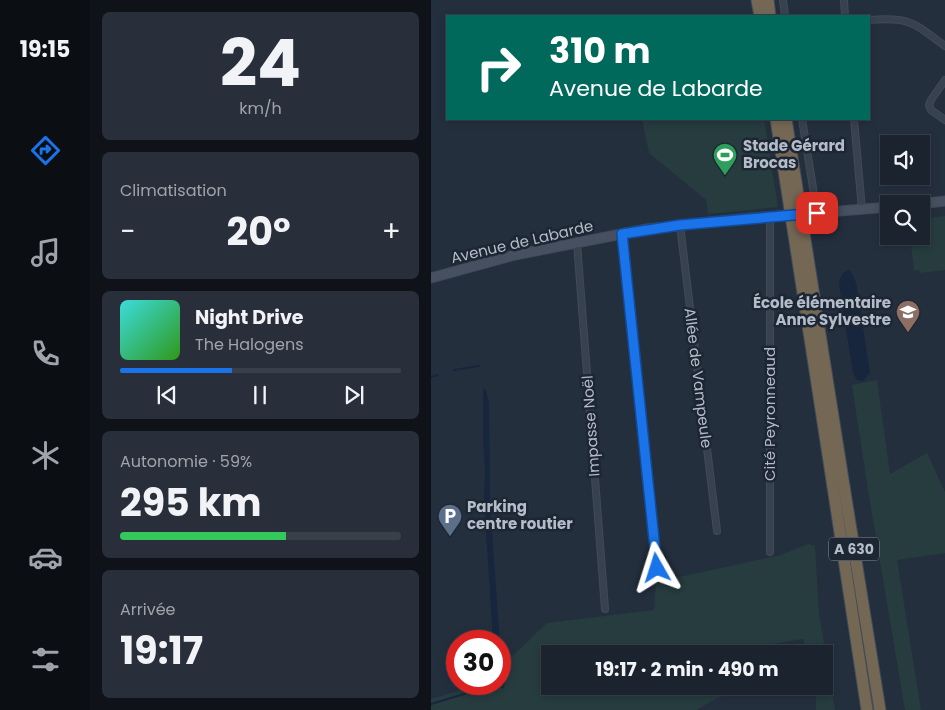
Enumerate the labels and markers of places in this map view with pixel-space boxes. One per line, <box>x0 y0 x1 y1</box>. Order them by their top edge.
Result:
place label: Stade Gérard Brocas <box>743 135 845 173</box>
sports icon: Stade Gérard Brocas <box>712 142 738 176</box>
pin <box>796 192 838 234</box>
place label: École élémentaire Anne Sylvestre <box>753 292 891 330</box>
school or university icon: École élémentaire Anne Sylvestre <box>895 299 921 333</box>
place label: Parking centre routier <box>467 496 573 534</box>
parking icon: Parking centre routier <box>437 503 463 537</box>

